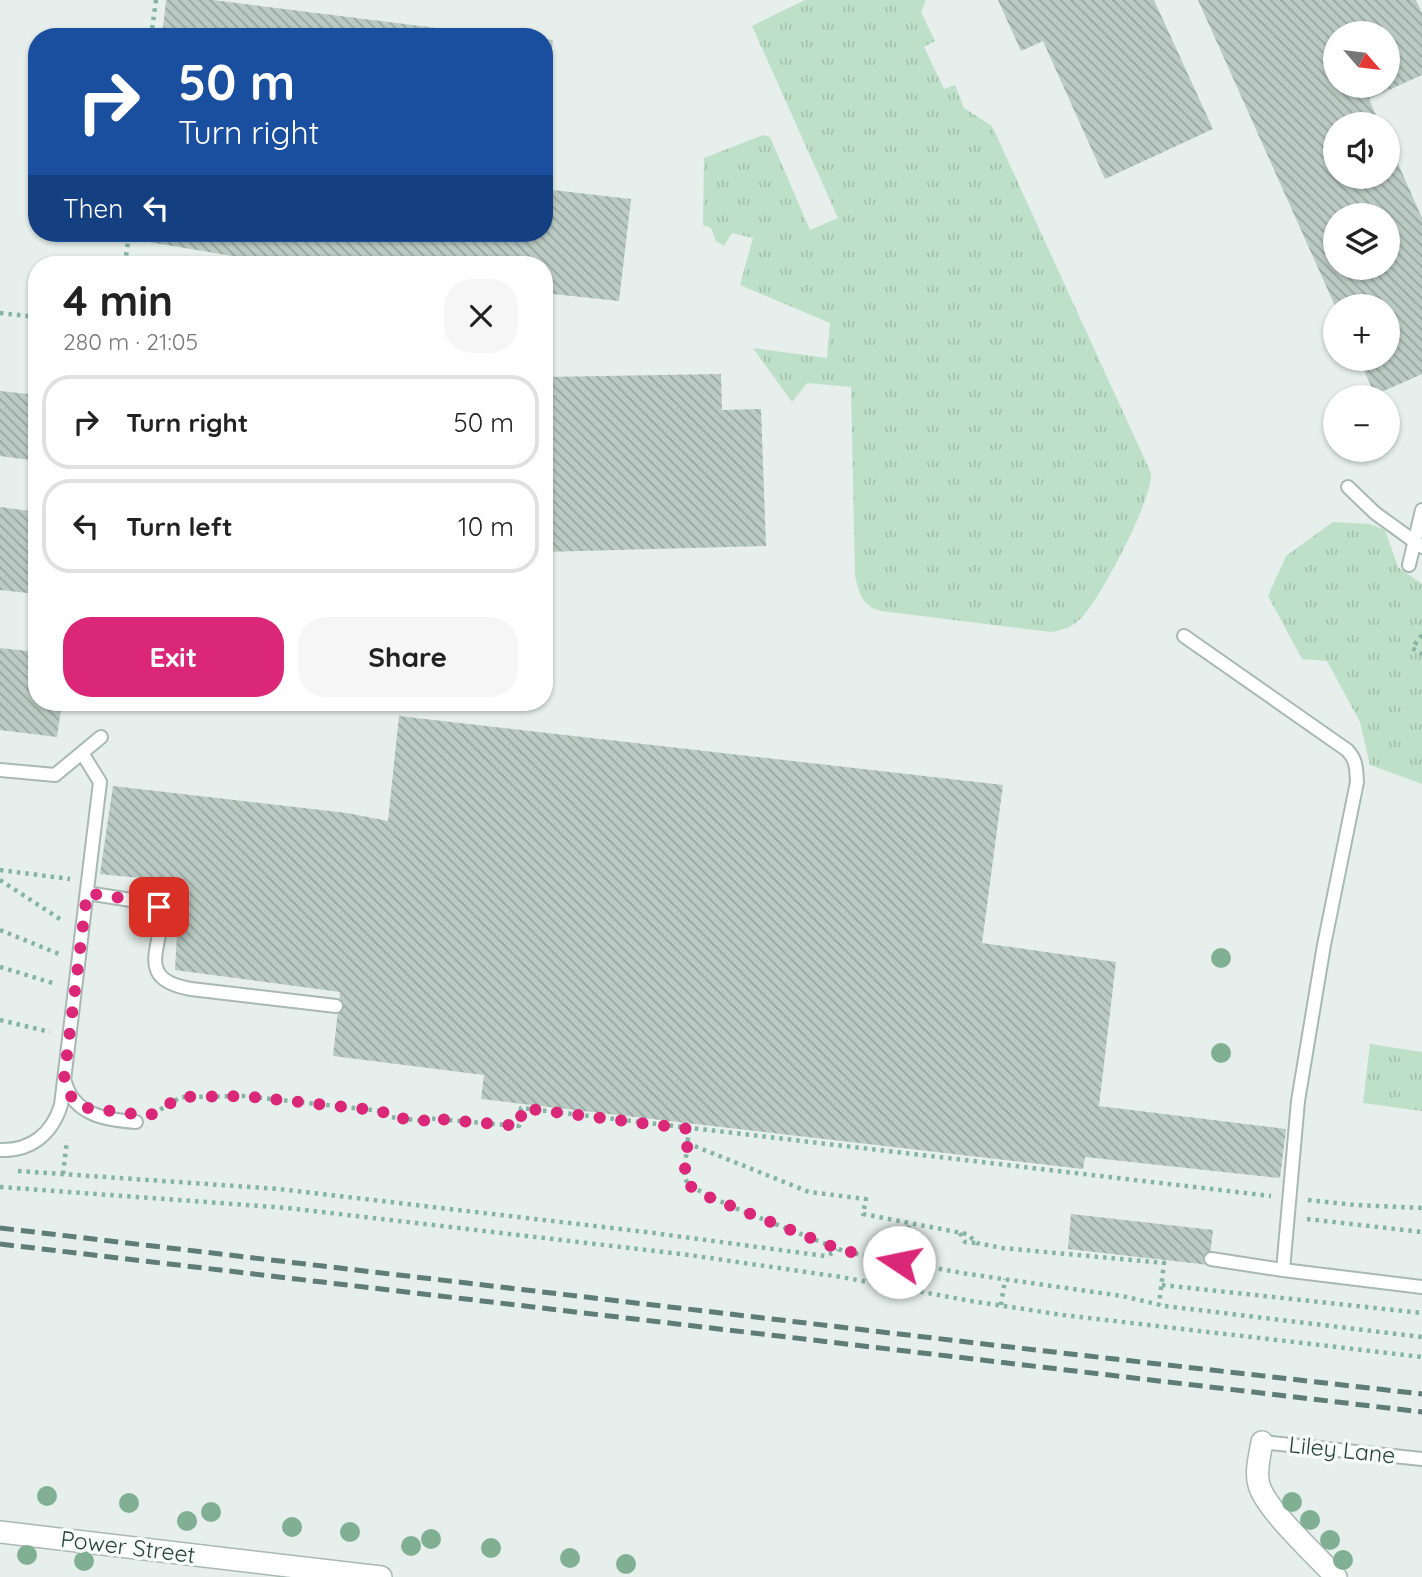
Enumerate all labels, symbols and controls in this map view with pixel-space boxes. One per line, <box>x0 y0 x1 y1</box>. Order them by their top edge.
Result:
north arrow <box>1323 21 1400 98</box>
map controls <box>1323 21 1400 462</box>
text: 50 m <box>178 51 295 112</box>
icon: right <box>63 56 154 147</box>
text: Turn right <box>178 112 319 152</box>
button: sound <box>1323 112 1400 189</box>
icon: left <box>137 189 175 227</box>
text: Then <box>63 192 123 225</box>
button: layers <box>1323 203 1400 280</box>
text: 4 min <box>63 274 173 327</box>
button: close <box>444 279 518 353</box>
button: + <box>1323 294 1400 371</box>
text: 280 m · 21:05 <box>63 327 198 356</box>
button: − <box>1323 385 1400 462</box>
icon: right <box>67 403 105 441</box>
text: Turn right <box>126 406 248 439</box>
text: 50 m <box>454 406 514 439</box>
icon: left <box>67 507 105 545</box>
text: Turn left <box>126 510 233 543</box>
text: 10 m <box>458 510 514 543</box>
button: Exit <box>63 617 284 697</box>
button: Share <box>298 617 518 697</box>
pin <box>129 877 189 937</box>
icon: arrive <box>140 888 178 926</box>
position arrow <box>862 1225 936 1299</box>
street label: Liley Lane <box>1287 1429 1397 1470</box>
street label: Power Street <box>59 1524 197 1569</box>

